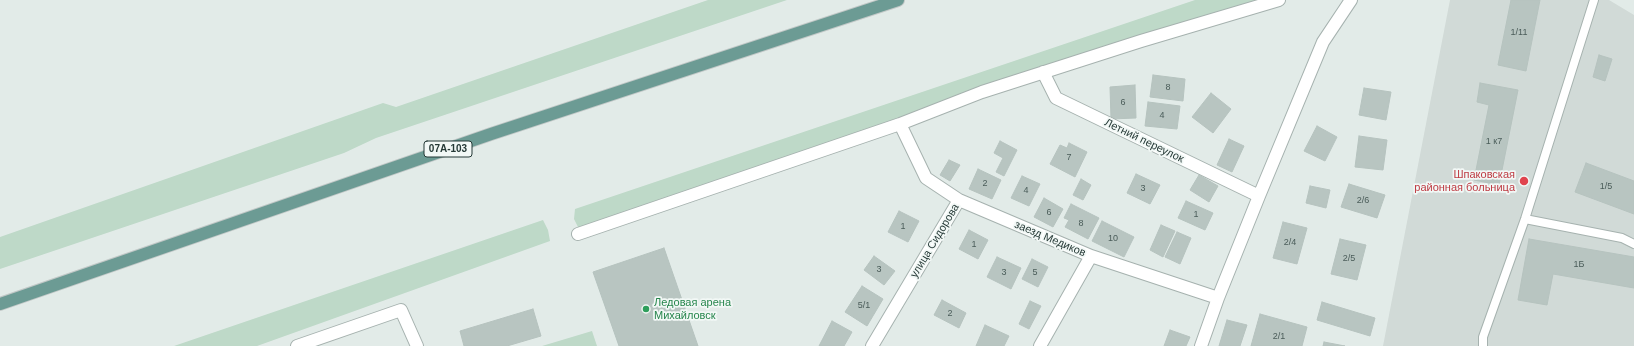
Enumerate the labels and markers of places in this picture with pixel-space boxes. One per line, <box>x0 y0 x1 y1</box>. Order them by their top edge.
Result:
place label: Шпаковская районная больница <box>1414 168 1515 194</box>
marker: Шпаковская районная больница <box>1518 175 1530 187</box>
place label: Ледовая арена Михайловск <box>654 296 731 322</box>
marker: Ледовая арена Михайловск <box>641 304 651 314</box>

